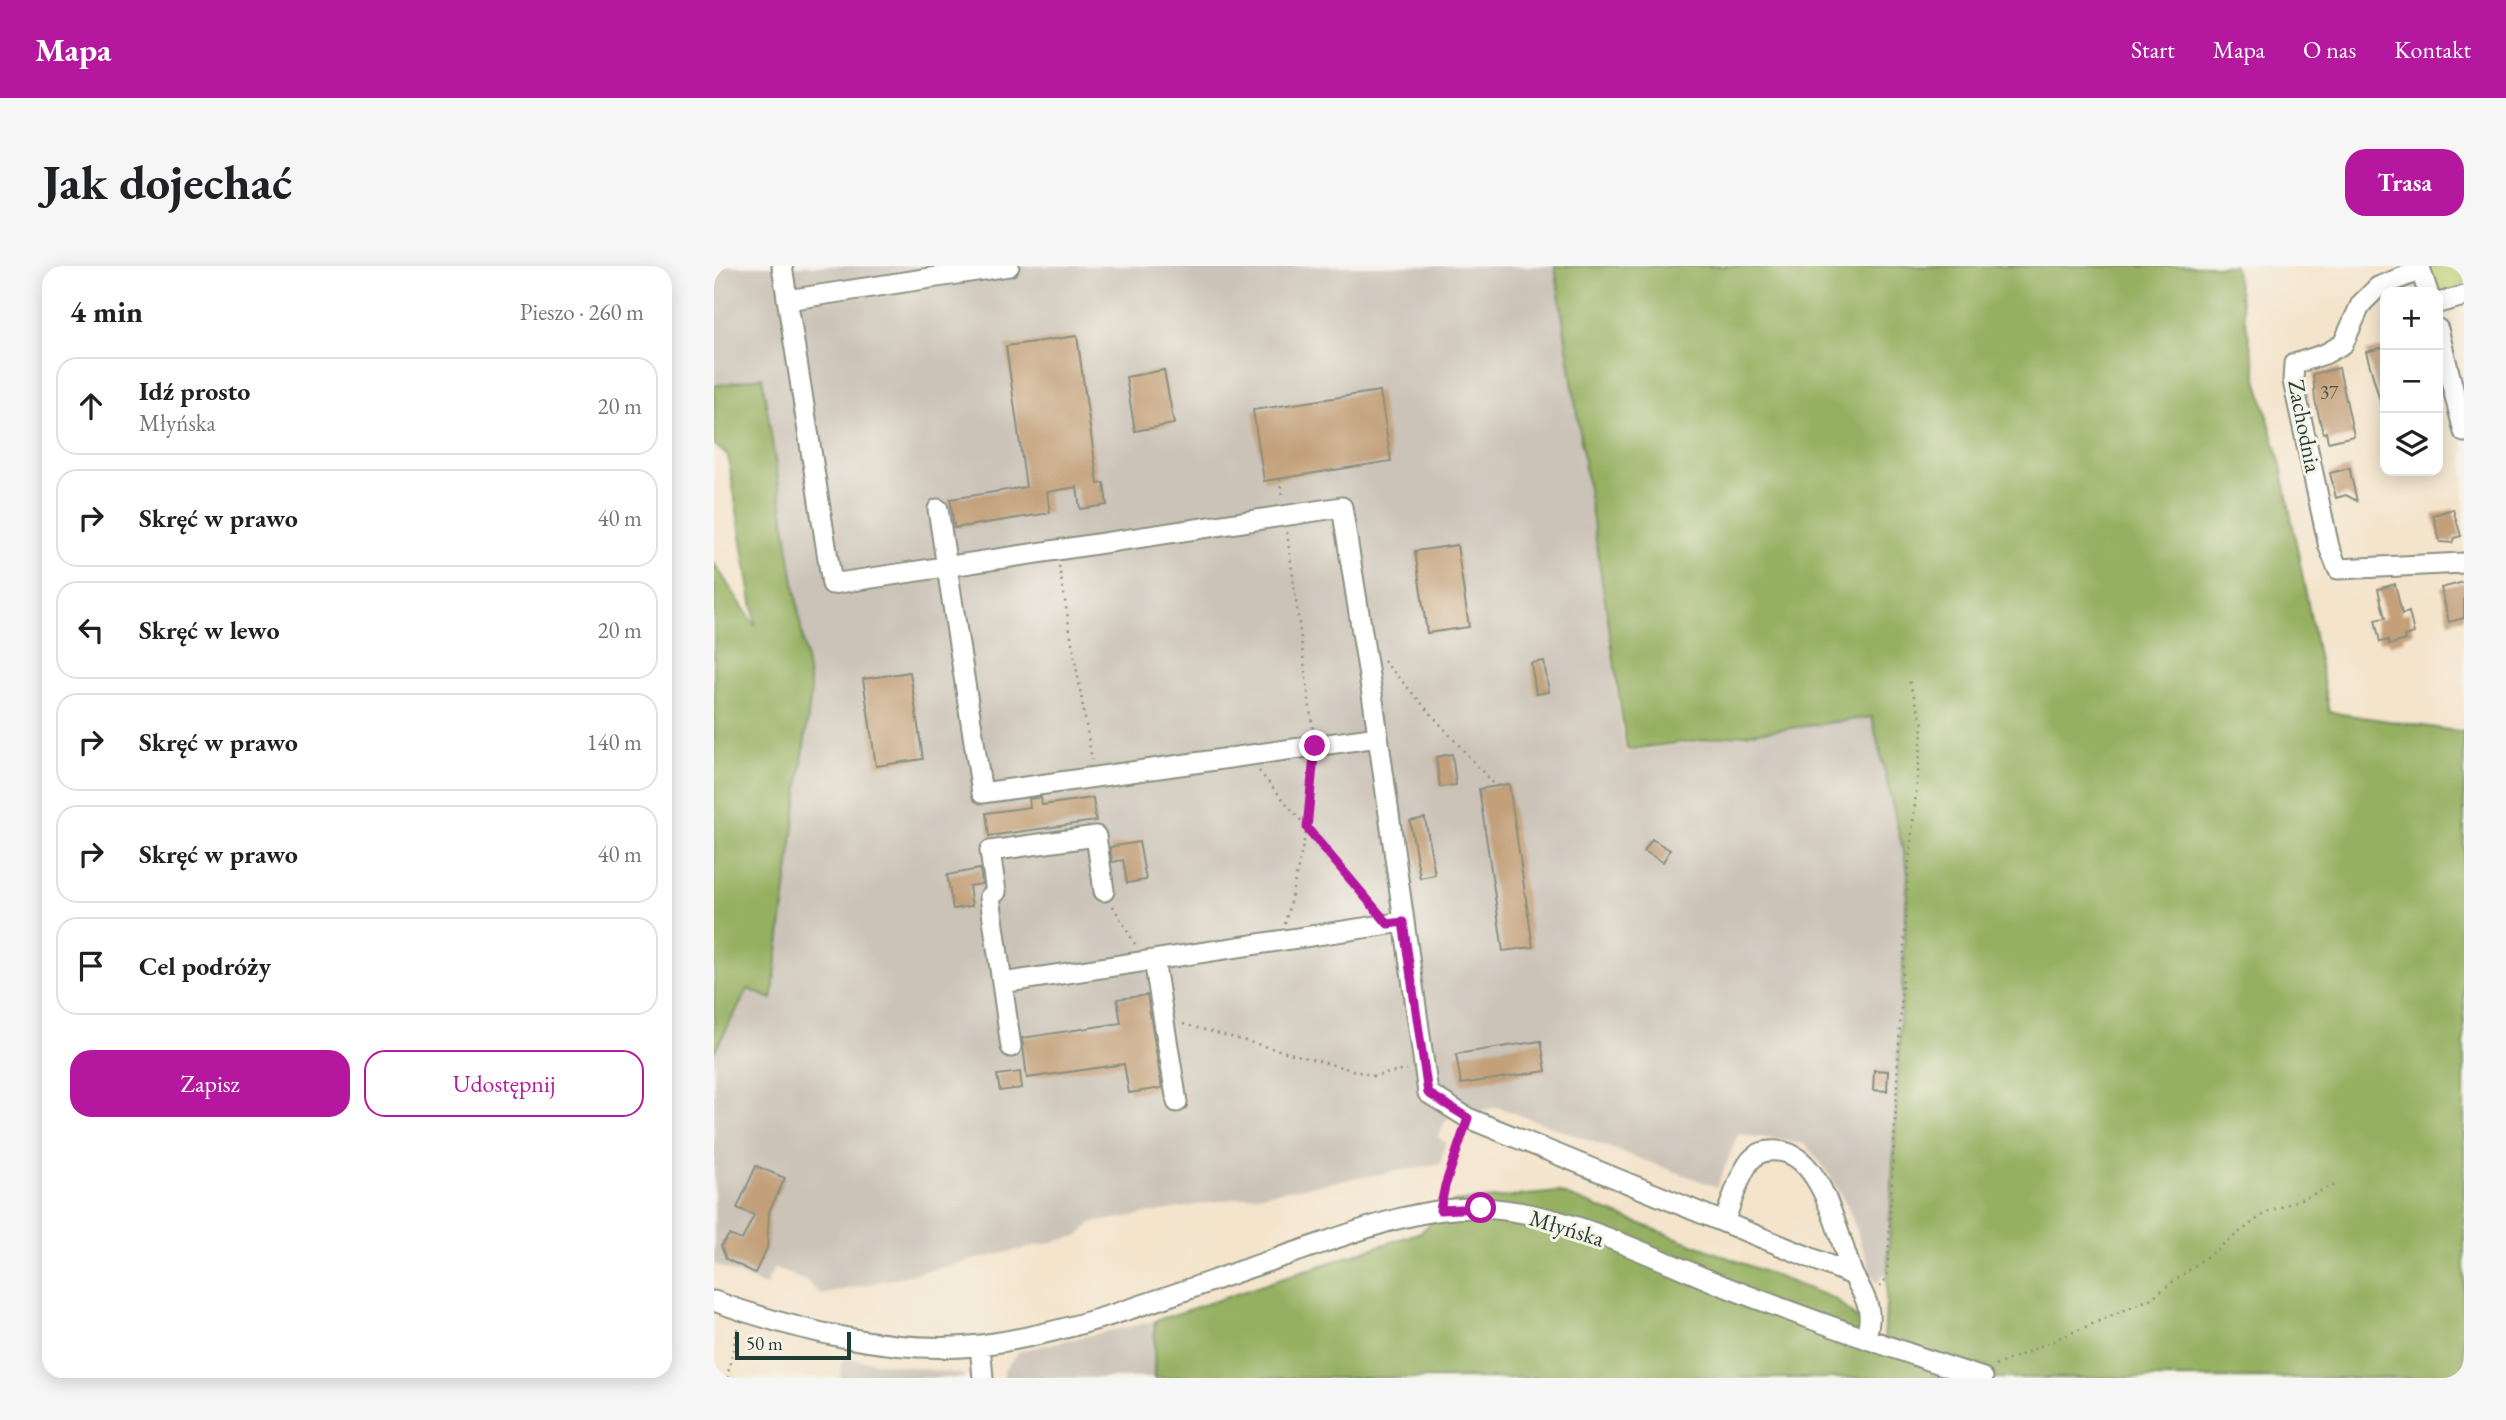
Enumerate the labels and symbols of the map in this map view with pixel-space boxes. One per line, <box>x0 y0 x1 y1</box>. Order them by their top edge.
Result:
street label: Zachodnia <box>2281 377 2329 476</box>
house number: 37 <box>2320 380 2339 405</box>
route end <box>1299 730 1330 761</box>
route start <box>1465 1192 1496 1223</box>
street label: Młyńska <box>1526 1202 1609 1254</box>
scale bar <box>735 1329 850 1361</box>

